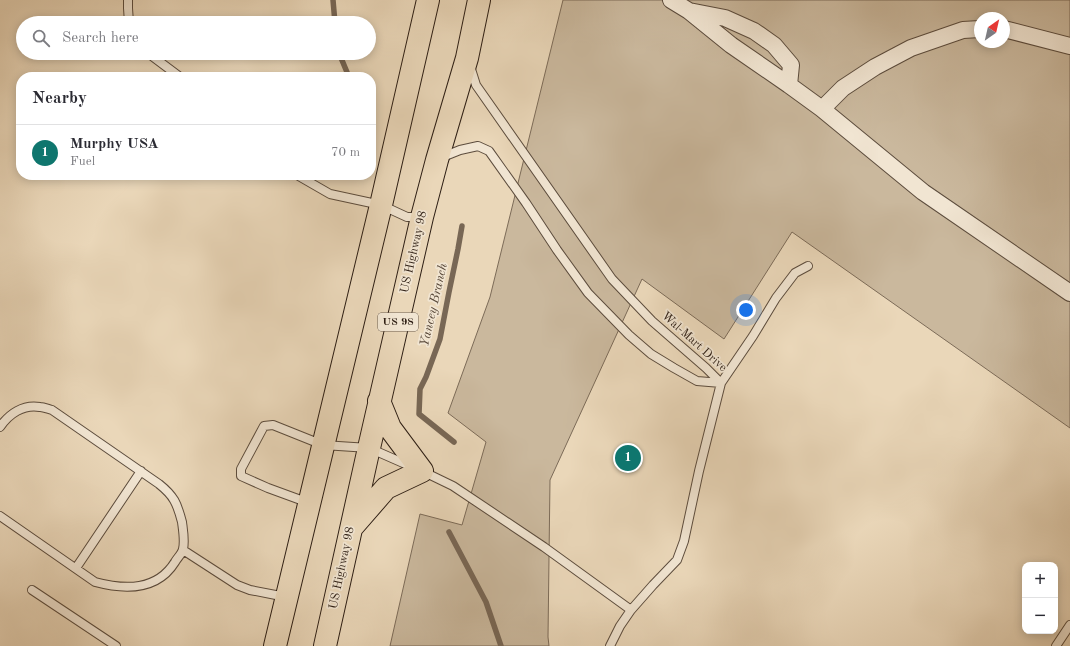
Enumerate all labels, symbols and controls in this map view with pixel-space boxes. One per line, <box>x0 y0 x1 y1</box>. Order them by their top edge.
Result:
north arrow <box>974 12 1010 48</box>
search box <box>16 16 376 60</box>
icon: search <box>30 27 52 49</box>
text: Search here <box>62 31 139 46</box>
text: Nearby <box>32 90 87 107</box>
text: Murphy USA <box>70 137 158 152</box>
text: 1 <box>41 146 49 159</box>
text: 70 m <box>331 146 360 159</box>
text: Fuel <box>70 155 95 168</box>
street label: US Highway 98 <box>399 210 429 294</box>
water label: Yancey Branch <box>418 262 450 348</box>
your location <box>736 300 756 320</box>
street label: Wal-Mart Drive <box>659 310 729 374</box>
road number: US 98 <box>378 313 418 331</box>
pin: 1 <box>615 443 641 473</box>
street label: US Highway 98 <box>327 526 357 610</box>
map controls <box>1022 562 1058 634</box>
button: + <box>1022 562 1058 598</box>
button: − <box>1022 598 1058 634</box>

